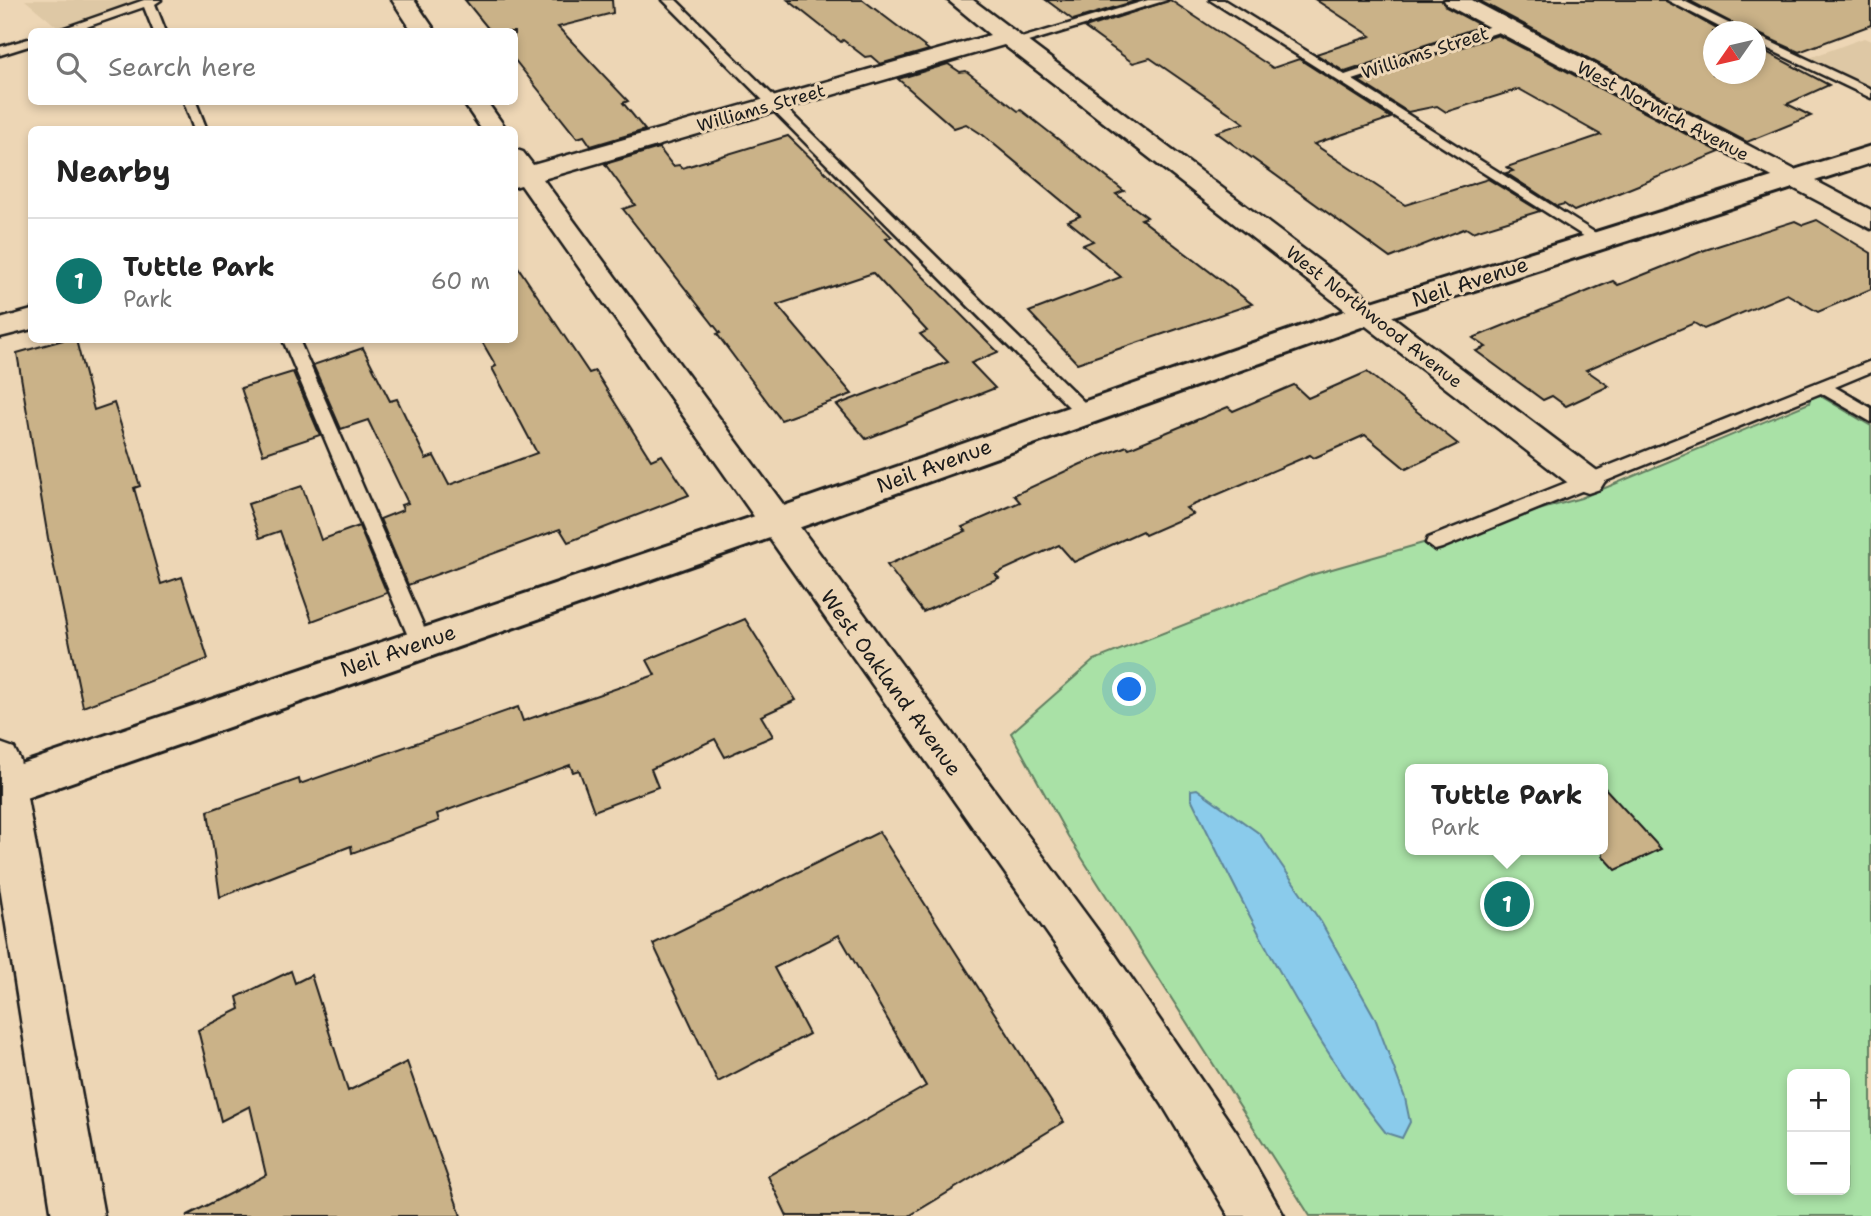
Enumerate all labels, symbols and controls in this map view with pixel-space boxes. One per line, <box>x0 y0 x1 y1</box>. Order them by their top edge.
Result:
street label: Williams Street <box>1358 21 1492 85</box>
north arrow <box>1703 21 1766 84</box>
search box <box>28 28 518 105</box>
icon: search <box>52 48 90 86</box>
text: Search here <box>108 49 257 84</box>
street label: West Norwich Avenue <box>1573 55 1753 167</box>
street label: Williams Street <box>694 78 828 138</box>
text: Nearby <box>56 151 171 192</box>
street label: West Northwood Avenue <box>1281 240 1467 394</box>
text: Tuttle Park <box>123 249 275 284</box>
street label: Neil Avenue <box>1408 250 1532 314</box>
text: 1 <box>74 266 84 296</box>
text: 60 m <box>431 266 490 296</box>
text: Park <box>123 284 172 314</box>
street label: Neil Avenue <box>872 432 996 500</box>
street label: West Oakland Avenue <box>814 584 968 782</box>
street label: Neil Avenue <box>336 618 460 684</box>
your location <box>1112 672 1146 706</box>
popup <box>1405 764 1608 855</box>
text: Tuttle Park <box>1431 777 1582 812</box>
text: Park <box>1431 812 1480 842</box>
pin: 1 <box>1484 878 1530 930</box>
map controls <box>1787 1069 1850 1195</box>
button: + <box>1787 1069 1850 1132</box>
button: − <box>1787 1132 1850 1195</box>

